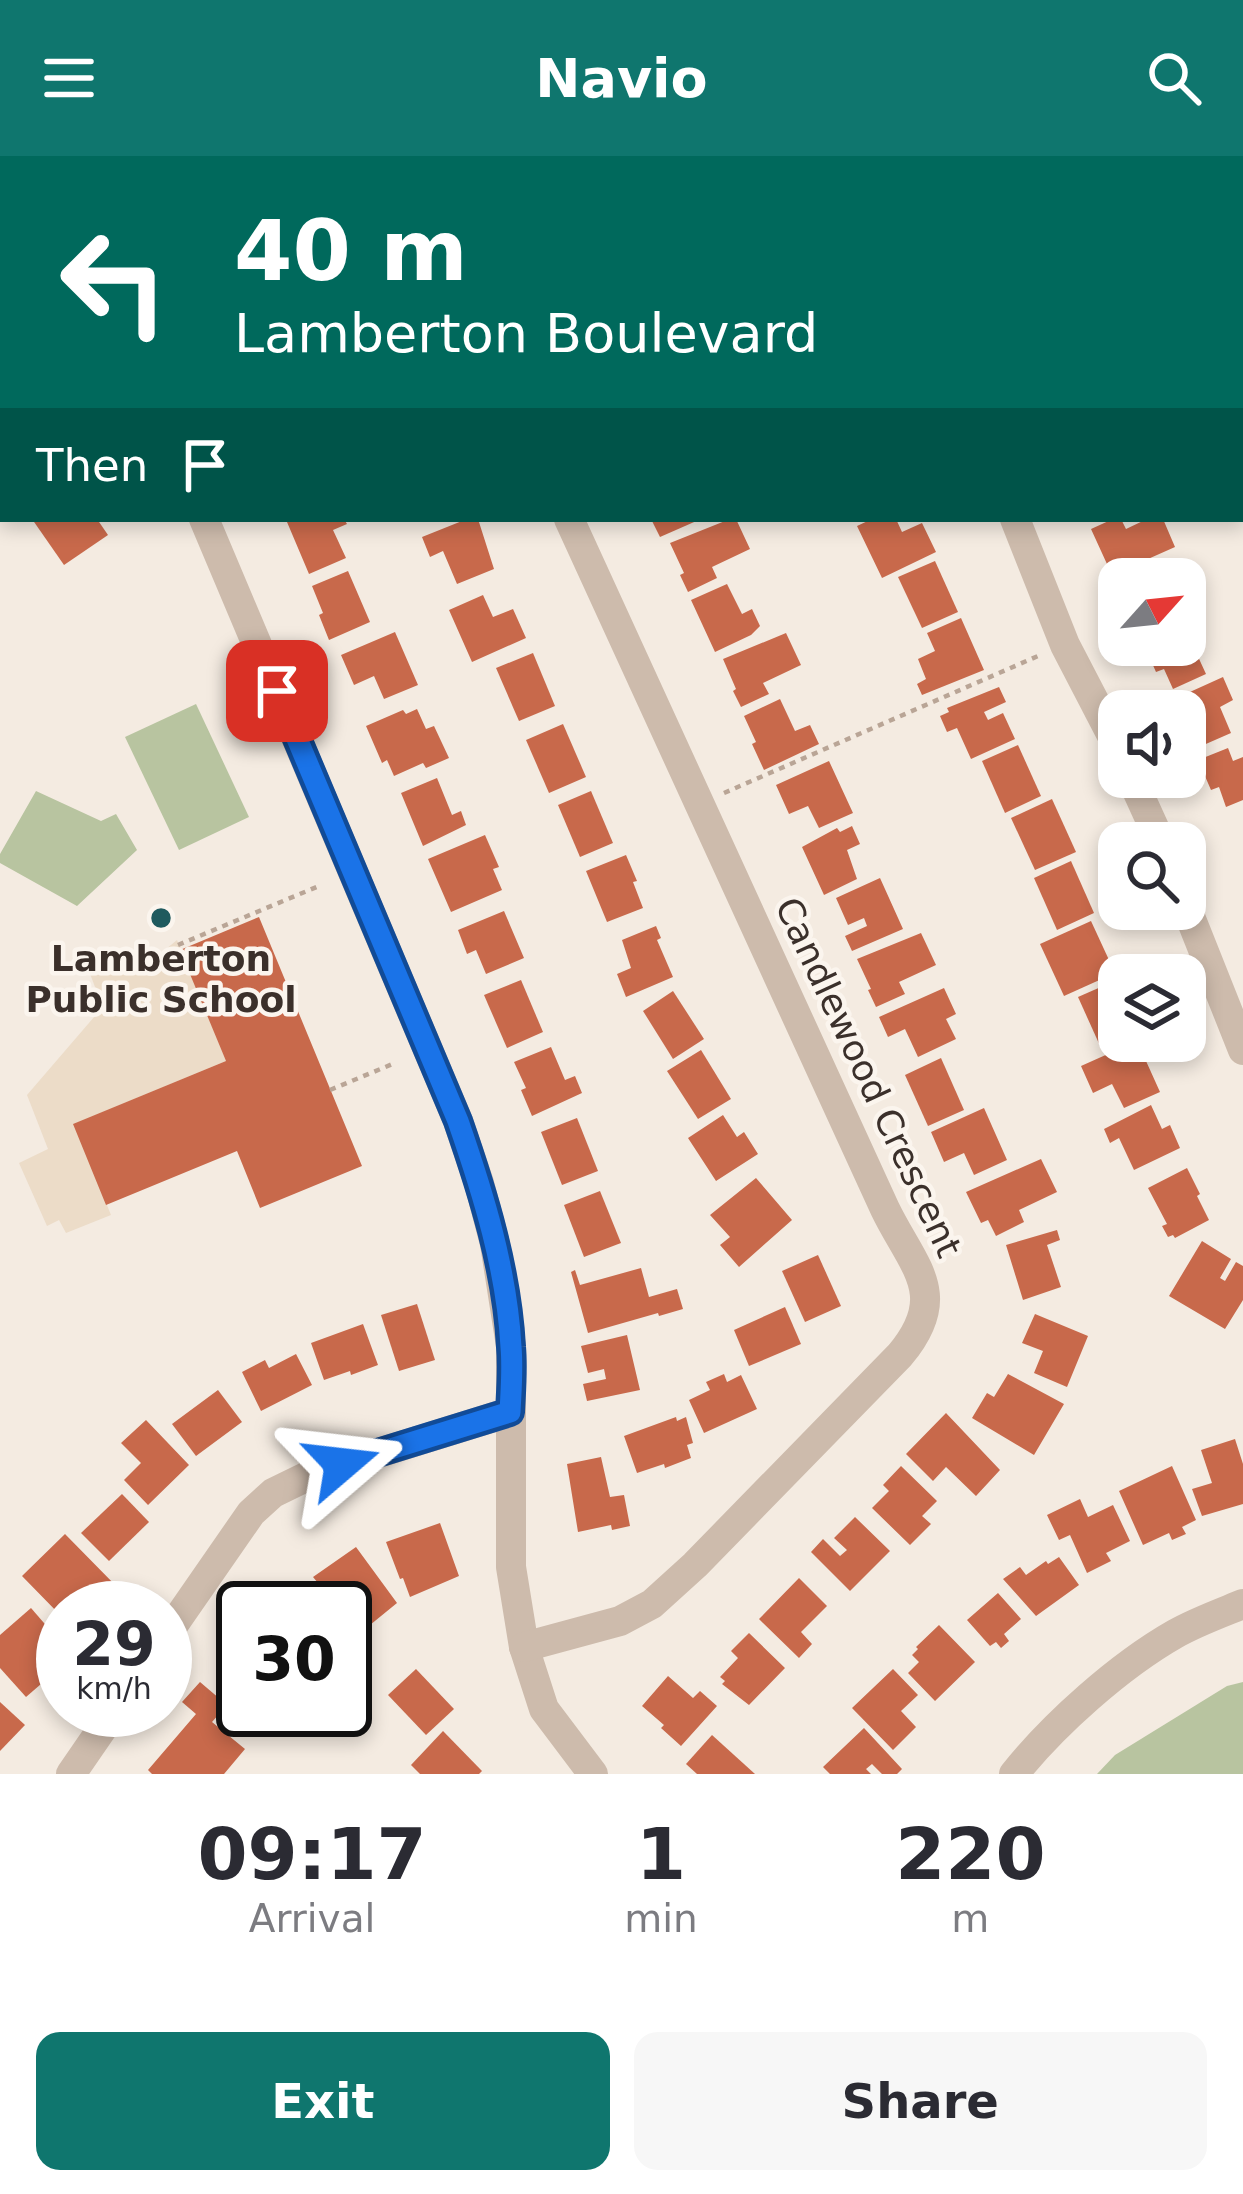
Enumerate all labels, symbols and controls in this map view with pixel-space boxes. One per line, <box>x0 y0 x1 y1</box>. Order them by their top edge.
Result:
icon: menu <box>36 45 102 111</box>
icon: search <box>1141 45 1207 111</box>
text: Navio <box>535 47 708 110</box>
text: 40 m <box>234 202 468 300</box>
icon: left <box>36 204 192 360</box>
text: Lamberton Boulevard <box>234 302 818 365</box>
icon: arrive <box>172 432 238 498</box>
text: Then <box>36 439 148 492</box>
north arrow <box>1098 558 1206 666</box>
map controls <box>1098 558 1206 1062</box>
pin <box>226 640 328 742</box>
icon: arrive <box>244 658 310 724</box>
button: sound <box>1098 690 1206 798</box>
button: search <box>1098 822 1206 930</box>
street label: Candlewood Crescent <box>767 891 970 1263</box>
marker: Lamberton Public School <box>148 905 174 931</box>
place label: Lamberton Public School <box>25 938 297 1020</box>
button: layers <box>1098 954 1206 1062</box>
position arrow <box>279 1401 405 1527</box>
speed limit sign: 30 <box>216 1581 372 1737</box>
text: 29 <box>72 1609 156 1679</box>
text: km/h <box>76 1671 152 1706</box>
text: 09:17 <box>197 1812 427 1896</box>
text: 1 <box>636 1812 686 1896</box>
text: 220 <box>895 1812 1045 1896</box>
text: Arrival <box>249 1896 375 1941</box>
text: min <box>624 1896 698 1941</box>
text: m <box>951 1896 989 1941</box>
button: Exit <box>36 2032 610 2170</box>
button: Share <box>634 2032 1207 2170</box>

